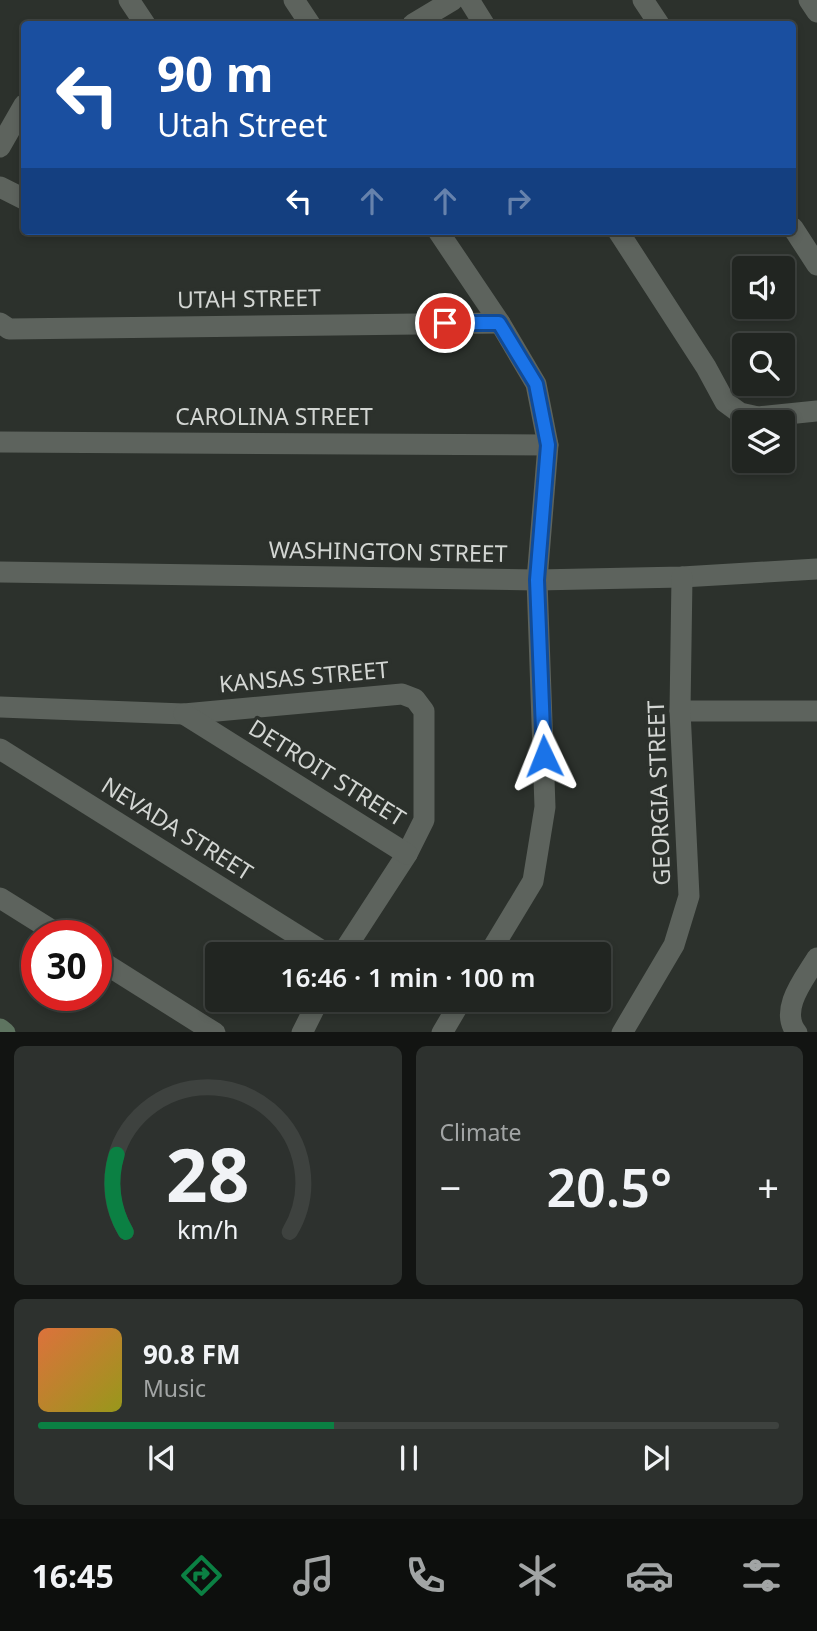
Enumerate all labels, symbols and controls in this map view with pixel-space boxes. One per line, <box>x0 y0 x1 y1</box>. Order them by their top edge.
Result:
text: 90 m <box>157 40 274 106</box>
icon: left <box>42 49 133 140</box>
text: Utah Street <box>157 103 327 146</box>
icon: left <box>280 182 318 220</box>
icon: ahead <box>353 182 391 220</box>
icon: ahead <box>426 182 464 220</box>
icon: right <box>499 182 537 220</box>
map controls <box>732 256 795 473</box>
button: sound <box>732 256 795 319</box>
street label: UTAH STREET <box>177 281 321 315</box>
pin <box>415 293 475 353</box>
icon: arrive <box>426 304 464 342</box>
button: search <box>732 333 795 396</box>
street label: CAROLINA STREET <box>175 400 373 432</box>
button: layers <box>732 410 795 473</box>
street label: WASHINGTON STREET <box>268 533 508 569</box>
street label: KANSAS STREET <box>218 653 390 699</box>
street label: GEORGIA STREET <box>639 700 677 886</box>
street label: DETROIT STREET <box>243 711 412 833</box>
position arrow <box>507 719 581 793</box>
street label: NEVADA STREET <box>96 769 260 888</box>
speed limit sign: 30 <box>21 920 112 1011</box>
text: 16:46 · 1 min · 100 m <box>281 959 535 995</box>
text: Climate <box>440 1116 522 1148</box>
text: 28 <box>166 1124 249 1223</box>
text: 20.5° <box>546 1151 672 1222</box>
text: − <box>440 1161 461 1213</box>
text: + <box>757 1161 779 1213</box>
text: km/h <box>177 1211 239 1245</box>
text: 90.8 FM <box>143 1336 240 1372</box>
text: Music <box>143 1372 206 1404</box>
icon: previous <box>143 1439 181 1477</box>
icon: pause <box>390 1439 428 1477</box>
icon: next <box>637 1439 675 1477</box>
icon: directions <box>177 1551 226 1600</box>
icon: music <box>289 1551 338 1600</box>
icon: phone <box>401 1551 450 1600</box>
icon: climate <box>513 1551 562 1600</box>
icon: car <box>625 1551 674 1600</box>
icon: filters <box>737 1551 786 1600</box>
text: 16:45 <box>31 1554 114 1597</box>

